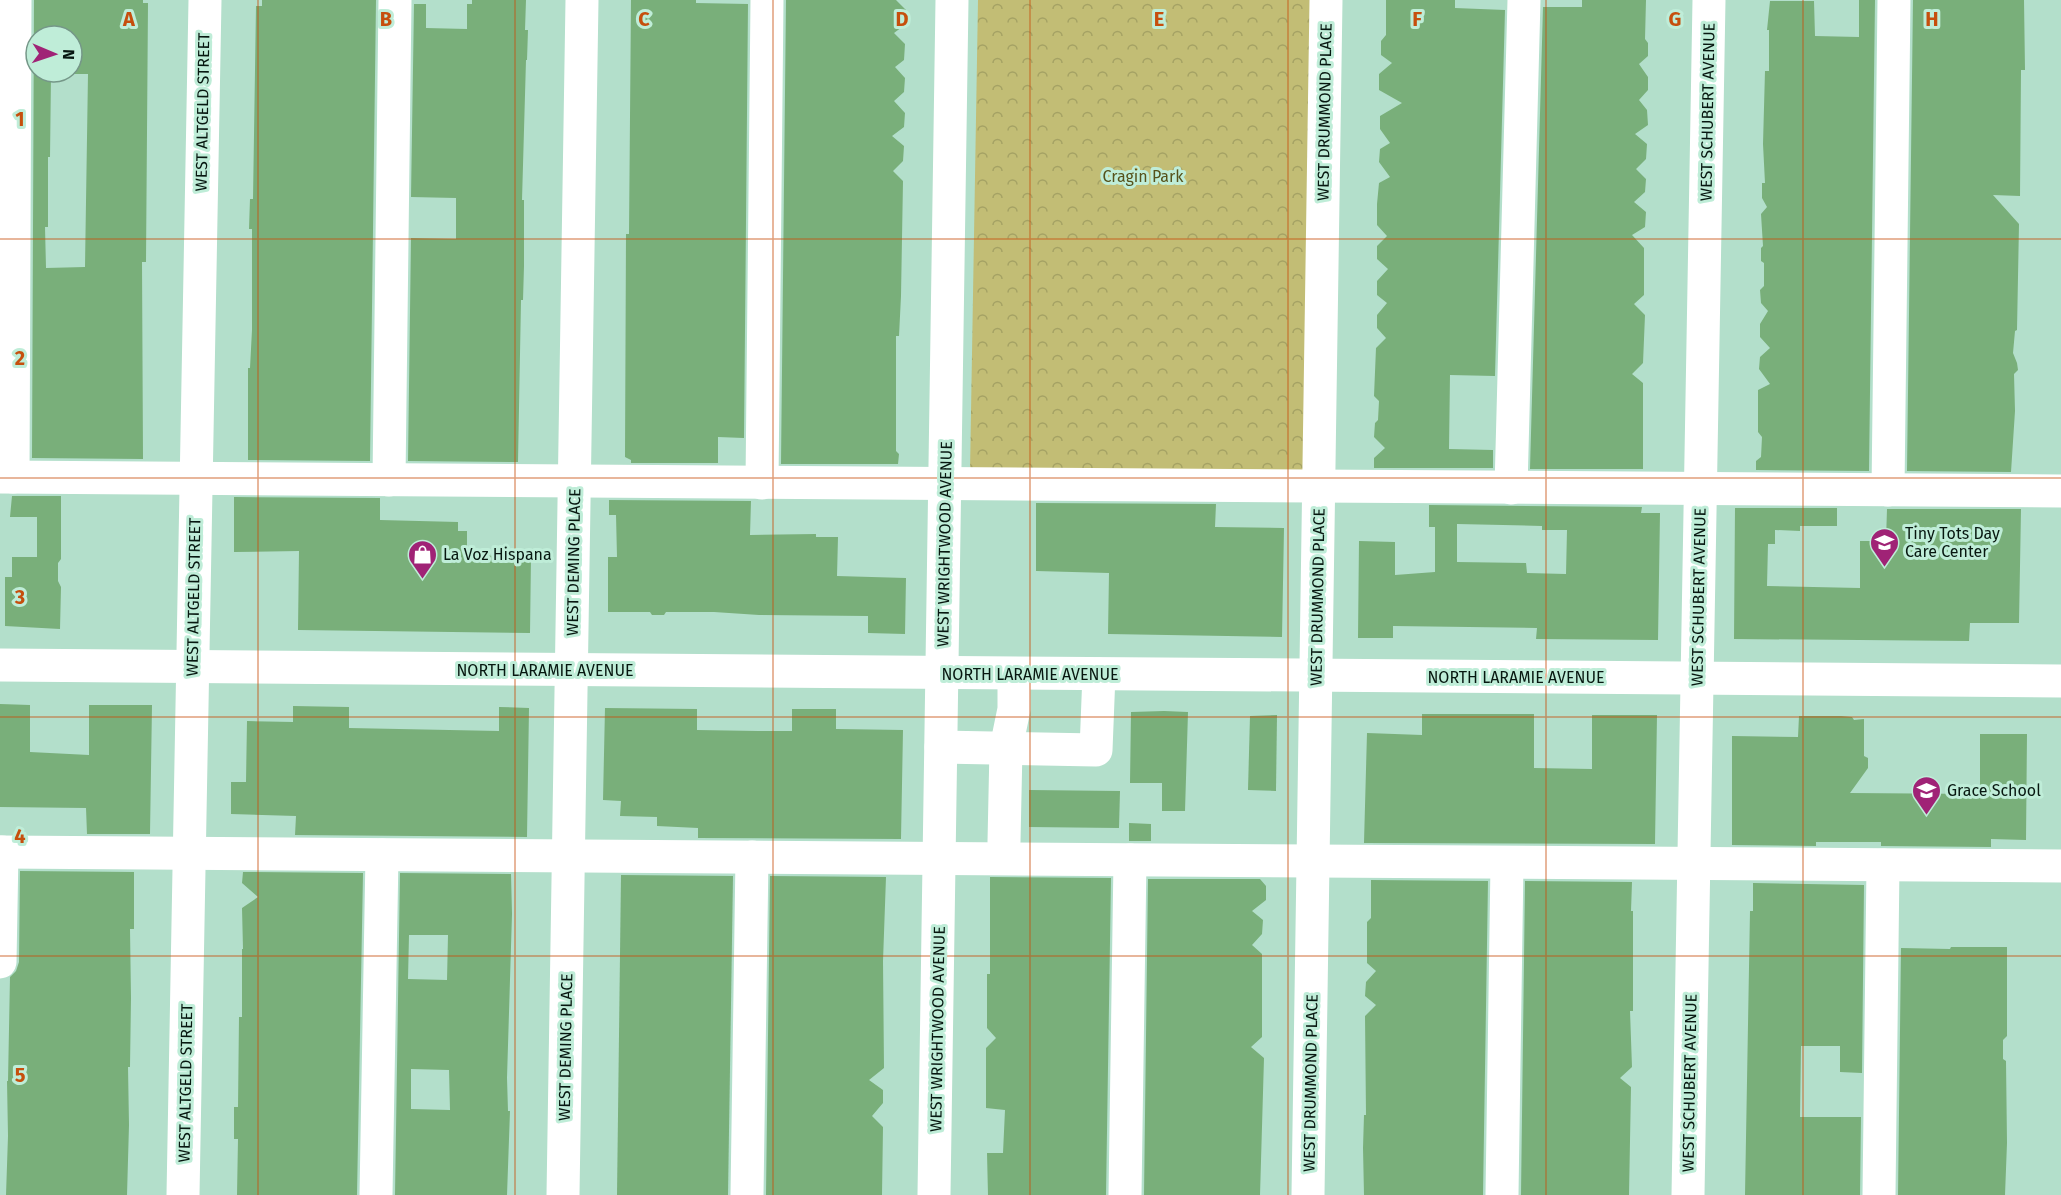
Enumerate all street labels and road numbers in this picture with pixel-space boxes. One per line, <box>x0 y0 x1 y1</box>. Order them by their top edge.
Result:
street label: WEST DRUMMOND PLACE <box>1313 23 1336 201</box>
street label: WEST SCHUBERT AVENUE <box>1696 23 1719 201</box>
street label: WEST ALTGELD STREET <box>192 32 213 192</box>
street label: WEST WRIGHTWOOD AVENUE <box>933 441 956 647</box>
street label: WEST DEMING PLACE <box>563 488 584 636</box>
street label: WEST DRUMMOND PLACE <box>1306 508 1329 686</box>
street label: WEST SCHUBERT AVENUE <box>1687 508 1710 686</box>
street label: WEST ALTGELD STREET <box>183 517 204 677</box>
street label: NORTH LARAMIE AVENUE <box>456 661 634 680</box>
street label: NORTH LARAMIE AVENUE <box>941 665 1119 684</box>
street label: NORTH LARAMIE AVENUE <box>1427 668 1605 687</box>
street label: WEST WRIGHTWOOD AVENUE <box>926 926 949 1132</box>
street label: WEST DEMING PLACE <box>555 973 576 1121</box>
street label: WEST DRUMMOND PLACE <box>1299 994 1322 1172</box>
street label: WEST SCHUBERT AVENUE <box>1678 994 1701 1172</box>
street label: WEST ALTGELD STREET <box>175 1003 196 1163</box>

